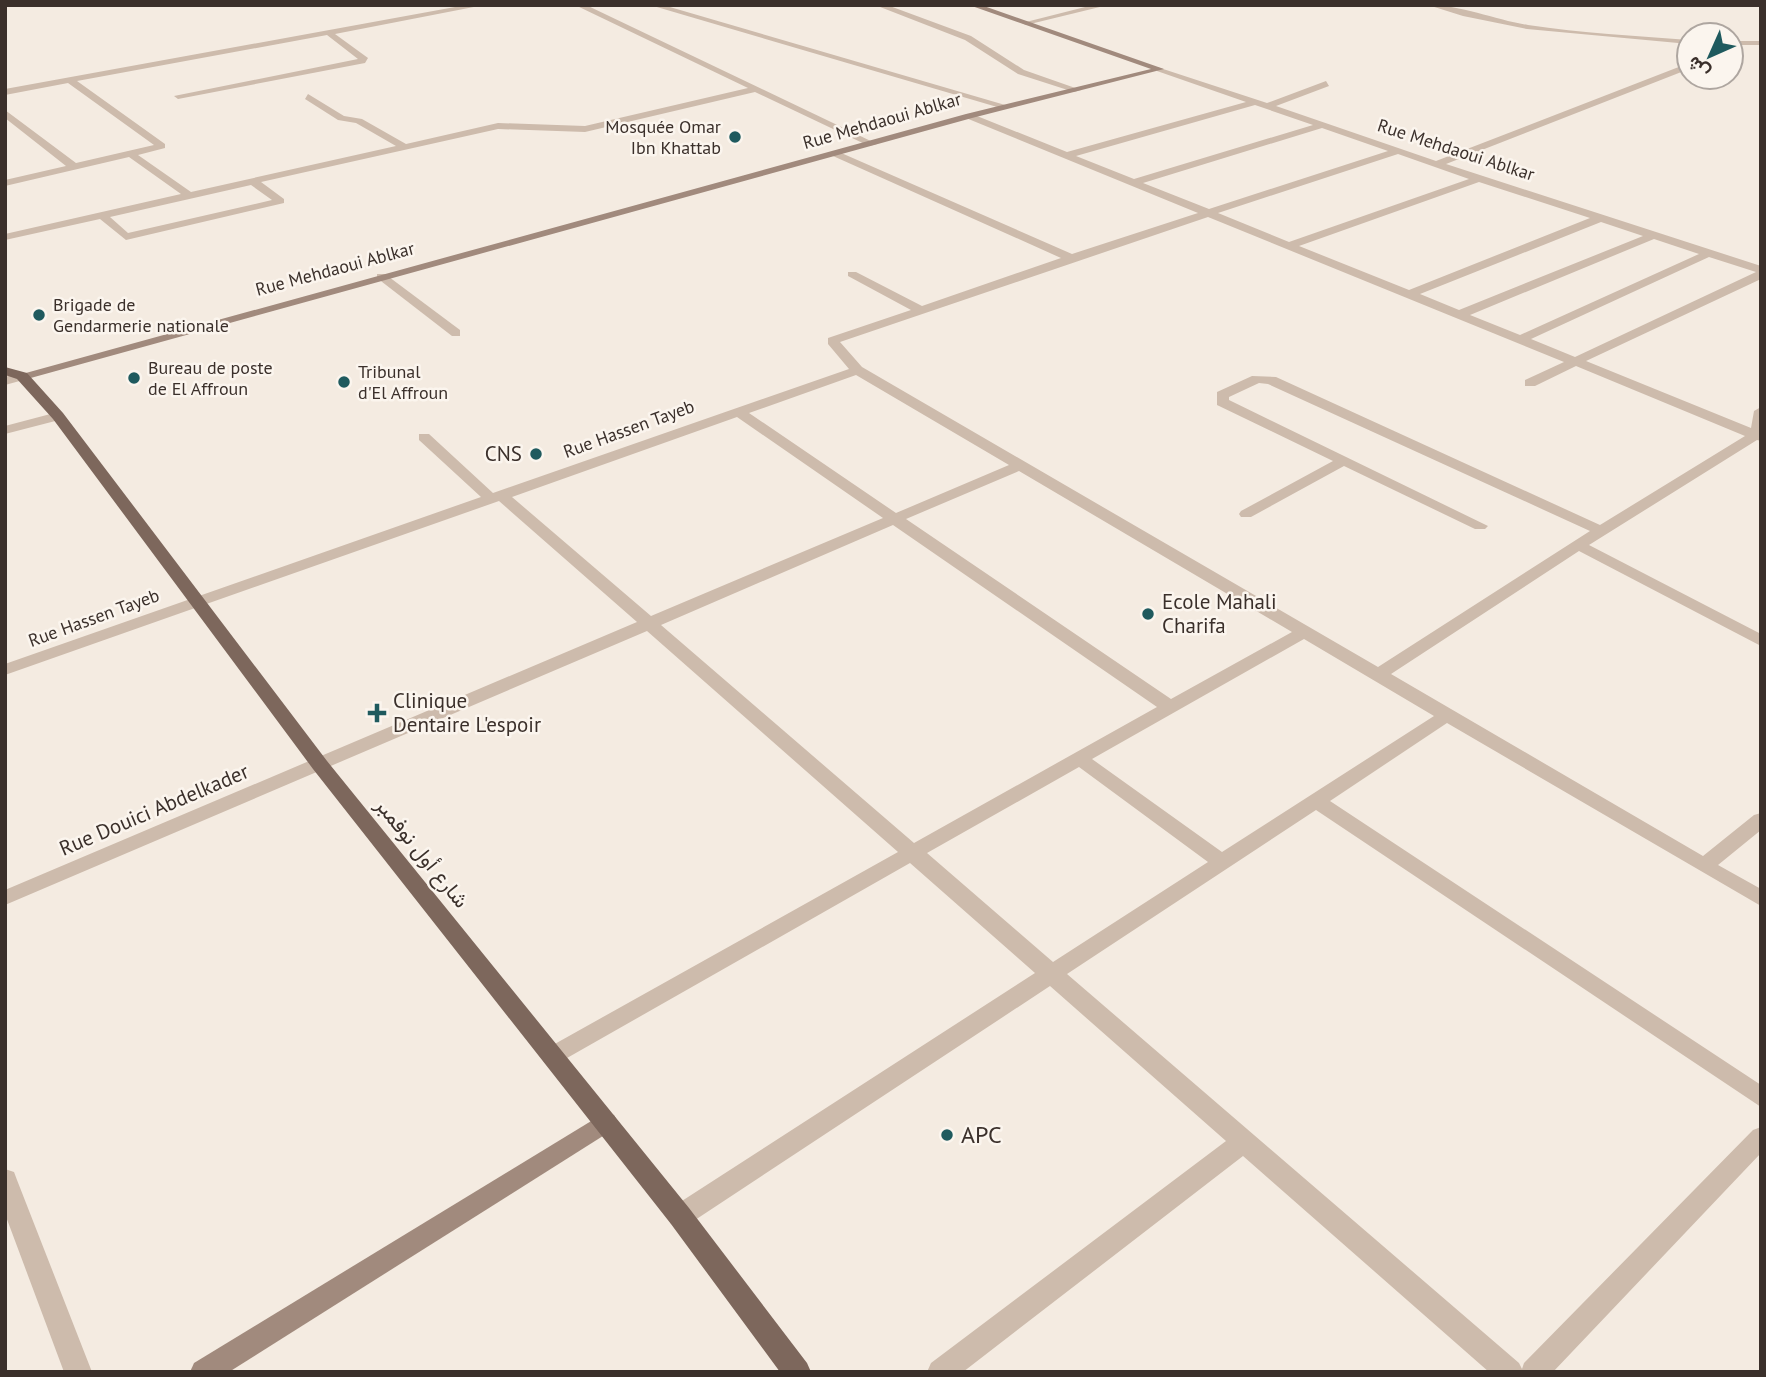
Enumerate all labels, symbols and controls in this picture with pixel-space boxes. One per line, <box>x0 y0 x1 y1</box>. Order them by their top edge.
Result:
north arrow <box>1675 21 1745 91</box>
text: ش <box>1681 51 1715 85</box>
street label: Rue Mehdaoui Ablkar <box>800 87 964 154</box>
street label: Rue Mehdaoui Ablkar <box>1375 113 1538 186</box>
place label: Mosquée Omar Ibn Khattab <box>605 115 721 159</box>
marker: Mosquée Omar Ibn Khattab <box>727 129 743 145</box>
street label: Rue Mehdaoui Ablkar <box>253 236 417 301</box>
place label: Brigade de Gendarmerie nationale <box>53 293 229 337</box>
marker: Brigade de Gendarmerie nationale <box>31 307 47 323</box>
place label: Bureau de poste de El Affroun <box>148 356 273 400</box>
place label: Tribunal d'El Affroun <box>358 360 448 404</box>
marker: Bureau de poste de El Affroun <box>126 370 142 386</box>
marker: Tribunal d'El Affroun <box>336 374 352 390</box>
street label: Rue Hassen Tayeb <box>560 394 697 463</box>
place label: CNS <box>485 440 522 467</box>
marker: CNS <box>528 446 544 462</box>
street label: Rue Hassen Tayeb <box>25 583 162 652</box>
place label: Ecole Mahali Charifa <box>1162 588 1277 639</box>
marker: Ecole Mahali Charifa <box>1140 606 1156 622</box>
place label: Clinique Dentaire L'espoir <box>393 687 541 738</box>
marker: Clinique Dentaire L'espoir <box>367 703 387 723</box>
street label: Rue Douici Abdelkader <box>55 757 253 862</box>
street label: شارع أول نوفمبر <box>368 792 475 914</box>
place label: APC <box>961 1119 1002 1150</box>
marker: APC <box>939 1127 955 1143</box>

